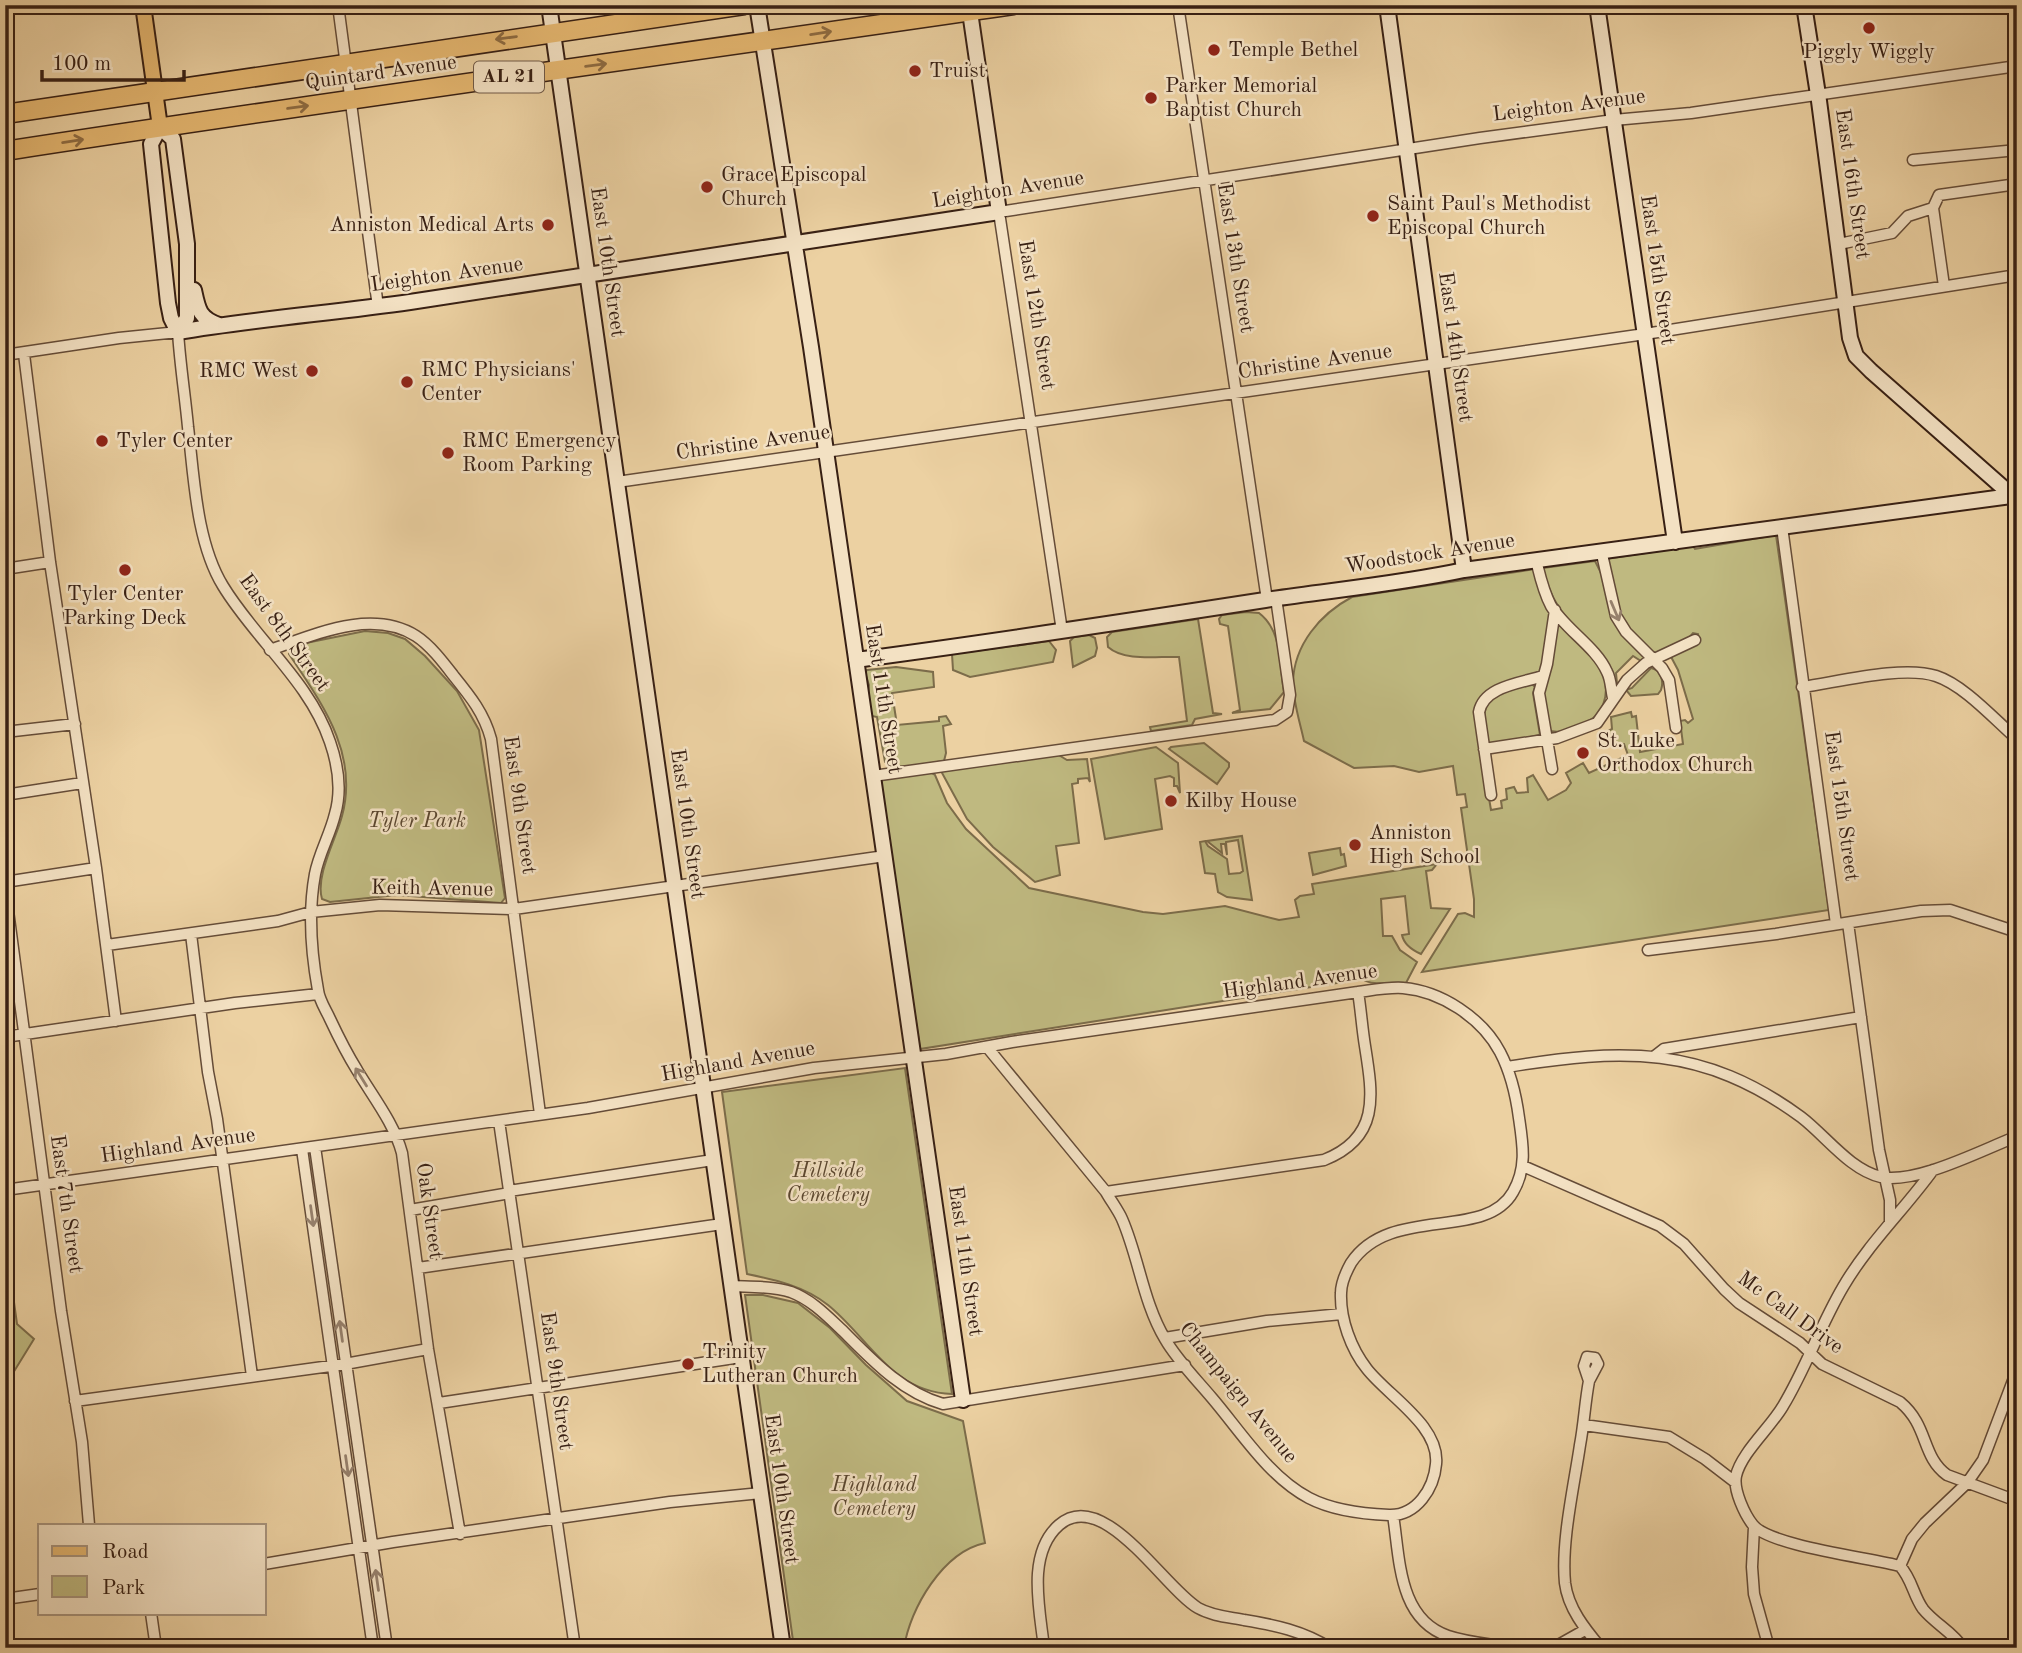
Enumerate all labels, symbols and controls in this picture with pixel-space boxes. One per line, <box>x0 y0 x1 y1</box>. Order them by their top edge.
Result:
marker: Piggly Wiggly <box>1861 20 1877 36</box>
one-way arrow <box>809 26 832 39</box>
one-way arrow <box>495 32 518 45</box>
scale bar <box>42 38 184 82</box>
place label: Temple Bethel <box>1228 40 1359 61</box>
marker: Temple Bethel <box>1206 42 1222 58</box>
place label: Piggly Wiggly <box>1803 42 1935 63</box>
street label: Quintard Avenue <box>304 52 458 94</box>
text: 100 m <box>52 54 111 75</box>
one-way arrow <box>584 59 607 72</box>
road number: AL 21 <box>474 61 544 92</box>
place label: Truist <box>929 61 986 82</box>
marker: Truist <box>907 63 923 79</box>
place label: Parker Memorial Baptist Church <box>1165 76 1317 121</box>
street label: Leighton Avenue <box>1491 86 1647 126</box>
marker: Parker Memorial Baptist Church <box>1143 90 1159 106</box>
one-way arrow <box>286 101 309 114</box>
street label: East 16th Street <box>1831 107 1873 261</box>
one-way arrow <box>61 134 84 147</box>
place label: Grace Episcopal Church <box>721 165 867 210</box>
street label: Leighton Avenue <box>930 168 1086 212</box>
marker: Grace Episcopal Church <box>699 179 715 195</box>
street label: East 13th Street <box>1213 181 1257 335</box>
street label: East 10th Street <box>586 185 628 339</box>
street label: East 15th Street <box>1636 193 1678 347</box>
place label: Saint Paul's Methodist Episcopal Church <box>1387 194 1591 239</box>
marker: Saint Paul's Methodist Episcopal Church <box>1365 208 1381 224</box>
place label: Anniston Medical Arts <box>329 215 534 236</box>
marker: Anniston Medical Arts <box>540 217 556 233</box>
street label: East 12th Street <box>1014 238 1058 392</box>
street label: Leighton Avenue <box>369 254 525 296</box>
street label: East 14th Street <box>1434 270 1476 424</box>
street label: Christine Avenue <box>1237 341 1393 383</box>
place label: RMC Physicians' Center <box>421 360 576 405</box>
place label: RMC West <box>199 361 298 382</box>
marker: RMC West <box>304 363 320 379</box>
marker: RMC Physicians' Center <box>399 374 415 390</box>
street label: Christine Avenue <box>675 422 831 464</box>
place label: Tyler Center <box>116 431 233 452</box>
place label: RMC Emergency Room Parking <box>462 431 617 476</box>
marker: Tyler Center <box>94 433 110 449</box>
marker: RMC Emergency Room Parking <box>440 445 456 461</box>
street label: Woodstock Avenue <box>1344 530 1516 578</box>
marker: Tyler Center Parking Deck <box>117 562 133 578</box>
street label: East 8th Street <box>234 570 334 696</box>
place label: Tyler Center Parking Deck <box>63 584 187 629</box>
one-way arrow <box>1610 600 1623 621</box>
street label: East 11th Street <box>861 622 905 776</box>
street label: East 15th Street <box>1820 729 1862 883</box>
place label: St. Luke Orthodox Church <box>1597 731 1753 776</box>
street label: East 9th Street <box>499 734 539 876</box>
marker: St. Luke Orthodox Church <box>1575 745 1591 761</box>
street label: East 10th Street <box>666 747 708 901</box>
place label: Kilby House <box>1185 791 1297 812</box>
marker: Kilby House <box>1163 793 1179 809</box>
park label: Tyler Park <box>368 811 466 832</box>
place label: Anniston High School <box>1369 823 1480 868</box>
marker: Anniston High School <box>1347 837 1363 853</box>
street label: Keith Avenue <box>371 877 493 901</box>
street label: Highland Avenue <box>1221 961 1379 1003</box>
street label: Highland Avenue <box>659 1038 817 1086</box>
one-way arrow <box>353 1067 367 1087</box>
street label: Highland Avenue <box>99 1125 257 1167</box>
street label: East 7th Street <box>46 1133 86 1275</box>
street label: Oak Street <box>412 1161 446 1261</box>
park label: Hillside Cemetery <box>786 1161 870 1206</box>
street label: East 11th Street <box>944 1184 986 1338</box>
one-way arrow <box>305 1204 318 1227</box>
street label: Mc Call Drive <box>1733 1268 1847 1358</box>
street label: East 9th Street <box>536 1310 576 1452</box>
street label: Champaign Avenue <box>1175 1318 1301 1468</box>
one-way arrow <box>334 1320 347 1343</box>
place label: Trinity Lutheran Church <box>702 1342 858 1387</box>
marker: Trinity Lutheran Church <box>680 1356 696 1372</box>
street label: East 10th Street <box>760 1412 802 1566</box>
one-way arrow <box>340 1454 353 1477</box>
park label: Highland Cemetery <box>830 1475 917 1520</box>
legend <box>38 1524 266 1614</box>
text: Road <box>102 1542 149 1563</box>
one-way arrow <box>370 1569 383 1592</box>
text: Park <box>102 1578 145 1599</box>

